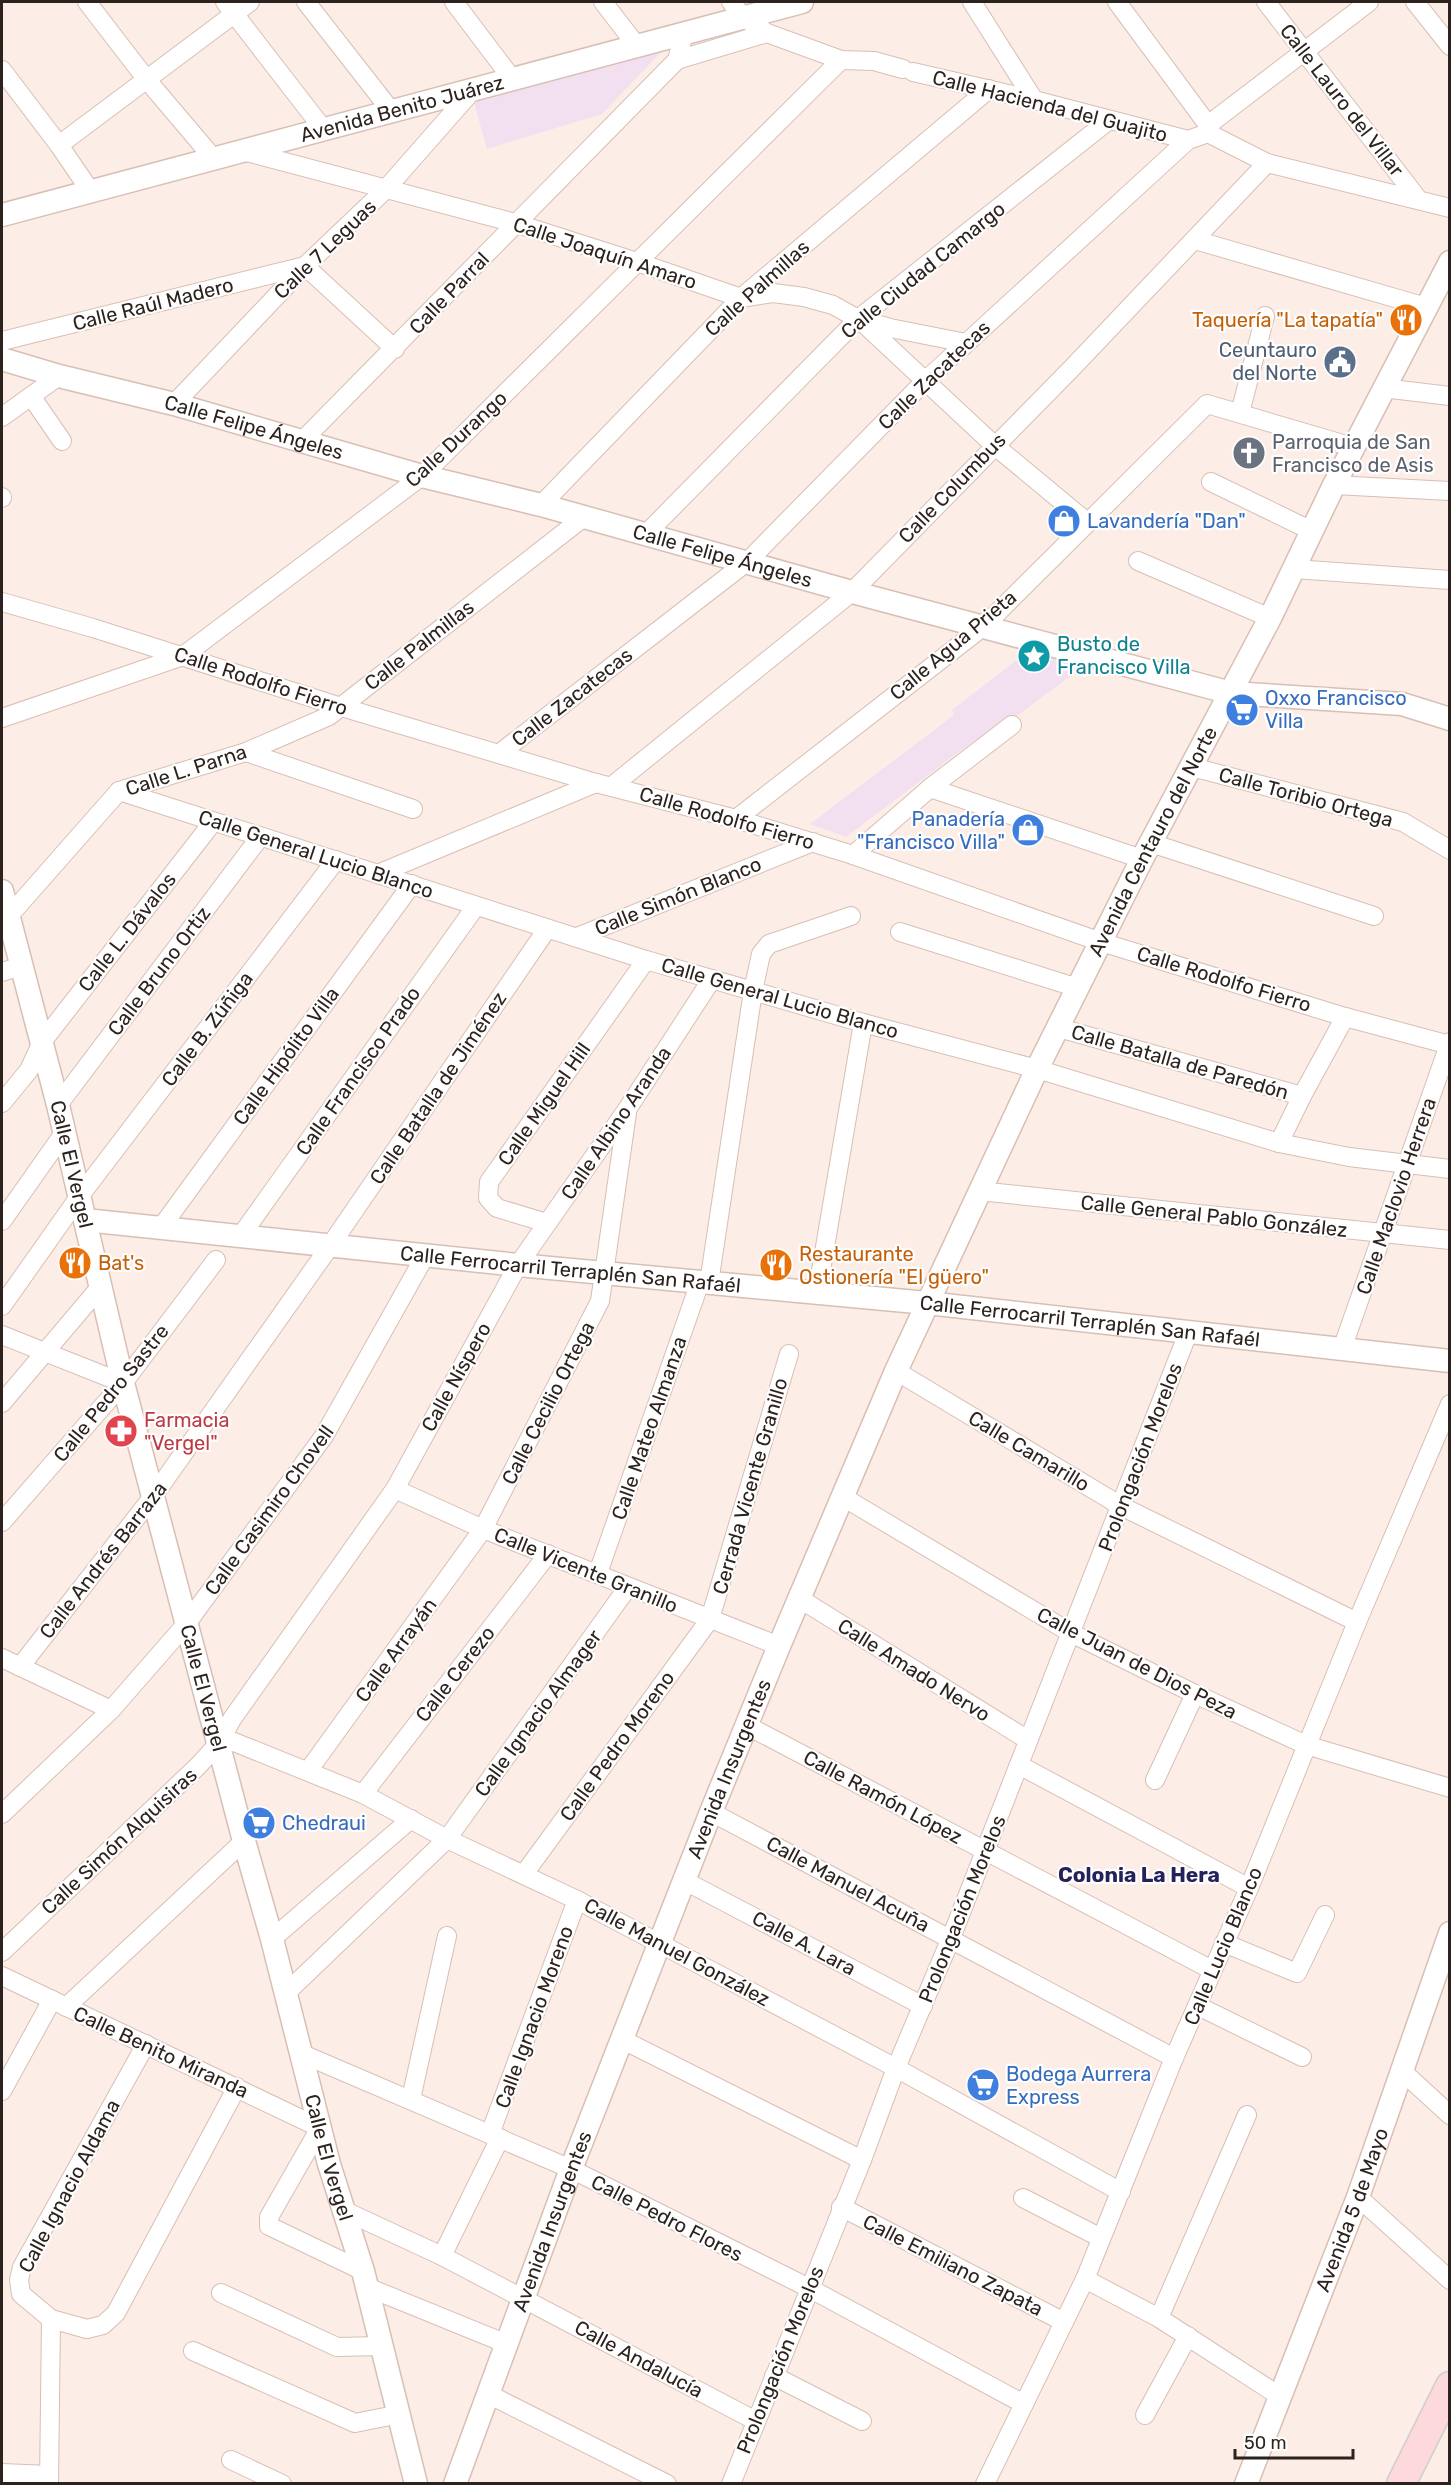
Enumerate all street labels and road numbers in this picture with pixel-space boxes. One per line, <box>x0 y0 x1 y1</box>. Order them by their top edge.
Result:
street label: Calle Lauro del Villar <box>1275 19 1409 181</box>
street label: Calle Hacienda del Guajito <box>930 65 1170 147</box>
street label: Avenida Benito Juárez <box>298 70 507 147</box>
street label: Calle 7 Leguas <box>269 194 381 304</box>
street label: Calle Ciudad Camargo <box>836 196 1010 344</box>
street label: Calle Joaquín Amaro <box>510 212 700 294</box>
street label: Calle Palmillas <box>700 235 814 341</box>
street label: Calle Parral <box>404 247 494 339</box>
street label: Calle Raúl Madero <box>70 272 236 336</box>
street label: Calle Zacatecas <box>873 315 995 435</box>
street label: Calle Durango <box>400 386 512 492</box>
street label: Calle Felipe Ángeles <box>162 390 346 465</box>
street label: Calle Columbus <box>893 428 1011 548</box>
street label: Calle Felipe Ángeles <box>630 519 815 592</box>
street label: Calle Agua Prieta <box>885 585 1021 705</box>
street label: Calle Palmillas <box>359 595 479 695</box>
street label: Calle Rodolfo Fierro <box>171 642 351 720</box>
street label: Calle Zacatecas <box>507 642 637 752</box>
street label: Avenida Centauro del Norte <box>1083 722 1222 960</box>
street label: Calle L. Parna <box>122 739 250 801</box>
street label: Calle Toribio Ortega <box>1216 762 1396 832</box>
street label: Calle Rodolfo Fierro <box>637 782 817 854</box>
street label: Calle General Lucio Blanco <box>195 805 437 903</box>
street label: Calle Simón Blanco <box>591 852 765 940</box>
street label: Calle L. Dávalos <box>73 868 181 996</box>
street label: Calle Bruno Ortiz <box>103 902 215 1040</box>
street label: Calle Rodolfo Fierro <box>1134 941 1314 1017</box>
street label: Calle General Lucio Blanco <box>659 953 901 1043</box>
street label: Calle B. Zúñiga <box>156 967 258 1091</box>
street label: Calle Hipólito Villa <box>228 982 344 1130</box>
street label: Calle Francisco Prado <box>291 982 425 1160</box>
street label: Calle Batalla de Jiménez <box>365 987 511 1189</box>
street label: Calle Batalla de Paredón <box>1069 1019 1291 1105</box>
street label: Calle Miguel Hill <box>493 1038 595 1170</box>
street label: Calle Albino Aranda <box>556 1042 676 1204</box>
street label: Calle Maclovio Herrera <box>1351 1094 1441 1298</box>
street label: Calle El Vergel <box>45 1098 98 1230</box>
street label: Calle General Pablo González <box>1079 1190 1349 1242</box>
street label: Calle Ferrocarril Terraplén San Rafaél <box>399 1241 742 1298</box>
street label: Calle Ferrocarril Terraplén San Rafaél <box>919 1290 1261 1352</box>
street label: Calle Cecilio Ortega <box>496 1317 600 1489</box>
street label: Calle Níspero <box>416 1318 496 1436</box>
street label: Calle Pedro Sastre <box>48 1319 174 1467</box>
street label: Calle Mateo Almanza <box>606 1333 692 1523</box>
street label: Prolongación Morelos <box>1093 1359 1187 1555</box>
street label: Cerrada Vicente Granillo <box>708 1375 792 1597</box>
street label: Calle Camarillo <box>964 1405 1094 1497</box>
street label: Calle Casimiro Chovell <box>199 1420 339 1600</box>
street label: Calle Andrés Barraza <box>34 1477 172 1643</box>
street label: Calle Vicente Granillo <box>491 1522 681 1618</box>
street label: Calle Arrayán <box>350 1593 442 1707</box>
street label: Calle Juan de Dios Peza <box>1033 1602 1241 1724</box>
street label: Calle Amado Nervo <box>833 1613 995 1727</box>
street label: Calle Cerezo <box>410 1621 500 1727</box>
street label: Calle El Vergel <box>175 1622 232 1754</box>
street label: Calle Ignacio Almager <box>469 1625 607 1801</box>
street label: Calle Pedro Moreno <box>555 1666 679 1826</box>
street label: Avenida Insurgentes <box>682 1676 776 1862</box>
street label: Calle Ramón López <box>799 1745 967 1849</box>
street label: Calle Simón Alquisiras <box>36 1763 202 1919</box>
street label: Prolongación Morelos <box>913 1812 1011 2006</box>
street label: Calle Manuel Acuña <box>762 1831 934 1937</box>
street label: Calle Lucio Blanco <box>1179 1863 1267 2029</box>
street label: Calle Manuel González <box>580 1893 774 2011</box>
street label: Calle A. Lara <box>748 1906 860 1980</box>
street label: Calle Ignacio Moreno <box>490 1922 578 2112</box>
street label: Calle Benito Miranda <box>70 2001 252 2103</box>
street label: Calle El Vergel <box>300 2092 358 2224</box>
street label: Calle Ignacio Aldama <box>13 2095 125 2277</box>
street label: Avenida 5 de Mayo <box>1310 2125 1393 2295</box>
street label: Avenida Insurgentes <box>507 2127 597 2315</box>
street label: Calle Pedro Flores <box>587 2169 747 2267</box>
street label: Calle Emiliano Zapata <box>859 2209 1047 2321</box>
street label: Prolongación Morelos <box>731 2263 829 2457</box>
street label: Calle Andalucía <box>571 2315 707 2403</box>

